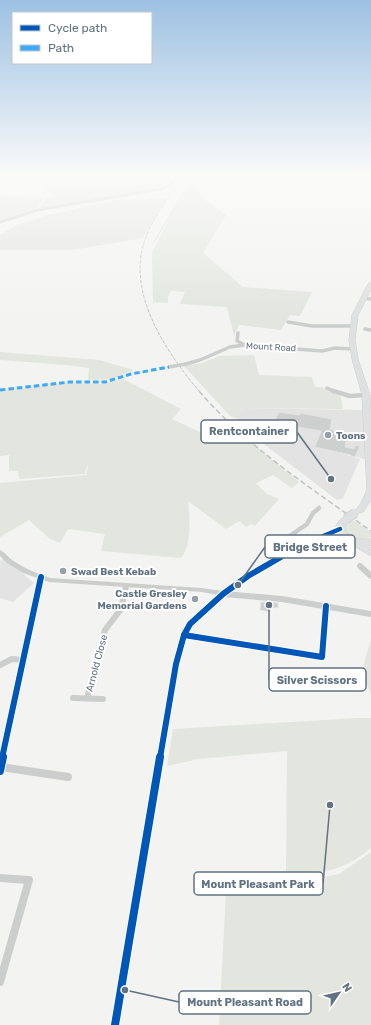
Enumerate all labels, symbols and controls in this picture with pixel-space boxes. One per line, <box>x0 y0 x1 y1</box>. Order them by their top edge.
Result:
legend <box>12 12 152 64</box>
text: Cycle path <box>48 21 107 35</box>
text: Path <box>48 41 74 55</box>
street label: Mount Road <box>246 341 296 353</box>
callout: Rentcontainer <box>201 420 297 443</box>
text: Rentcontainer <box>209 425 289 438</box>
marker: Toons <box>323 430 333 440</box>
place label: Toons <box>336 430 366 442</box>
callout: Bridge Street <box>265 535 355 558</box>
text: Bridge Street <box>273 541 347 554</box>
marker: Swad Best Kebab <box>58 566 68 576</box>
place label: Swad Best Kebab <box>71 566 156 578</box>
place label: Castle Gresley Memorial Gardens <box>97 588 187 612</box>
marker: Castle Gresley Memorial Gardens <box>190 594 200 604</box>
street label: Arnold Close <box>84 633 110 693</box>
callout: Silver Scissors <box>269 668 366 691</box>
text: Silver Scissors <box>277 674 357 687</box>
callout: Mount Pleasant Park <box>194 872 323 895</box>
text: Mount Pleasant Park <box>201 878 315 891</box>
north arrow <box>319 973 359 1013</box>
text: N <box>339 981 355 995</box>
callout: Mount Pleasant Road <box>179 991 311 1014</box>
text: Mount Pleasant Road <box>187 996 303 1009</box>

